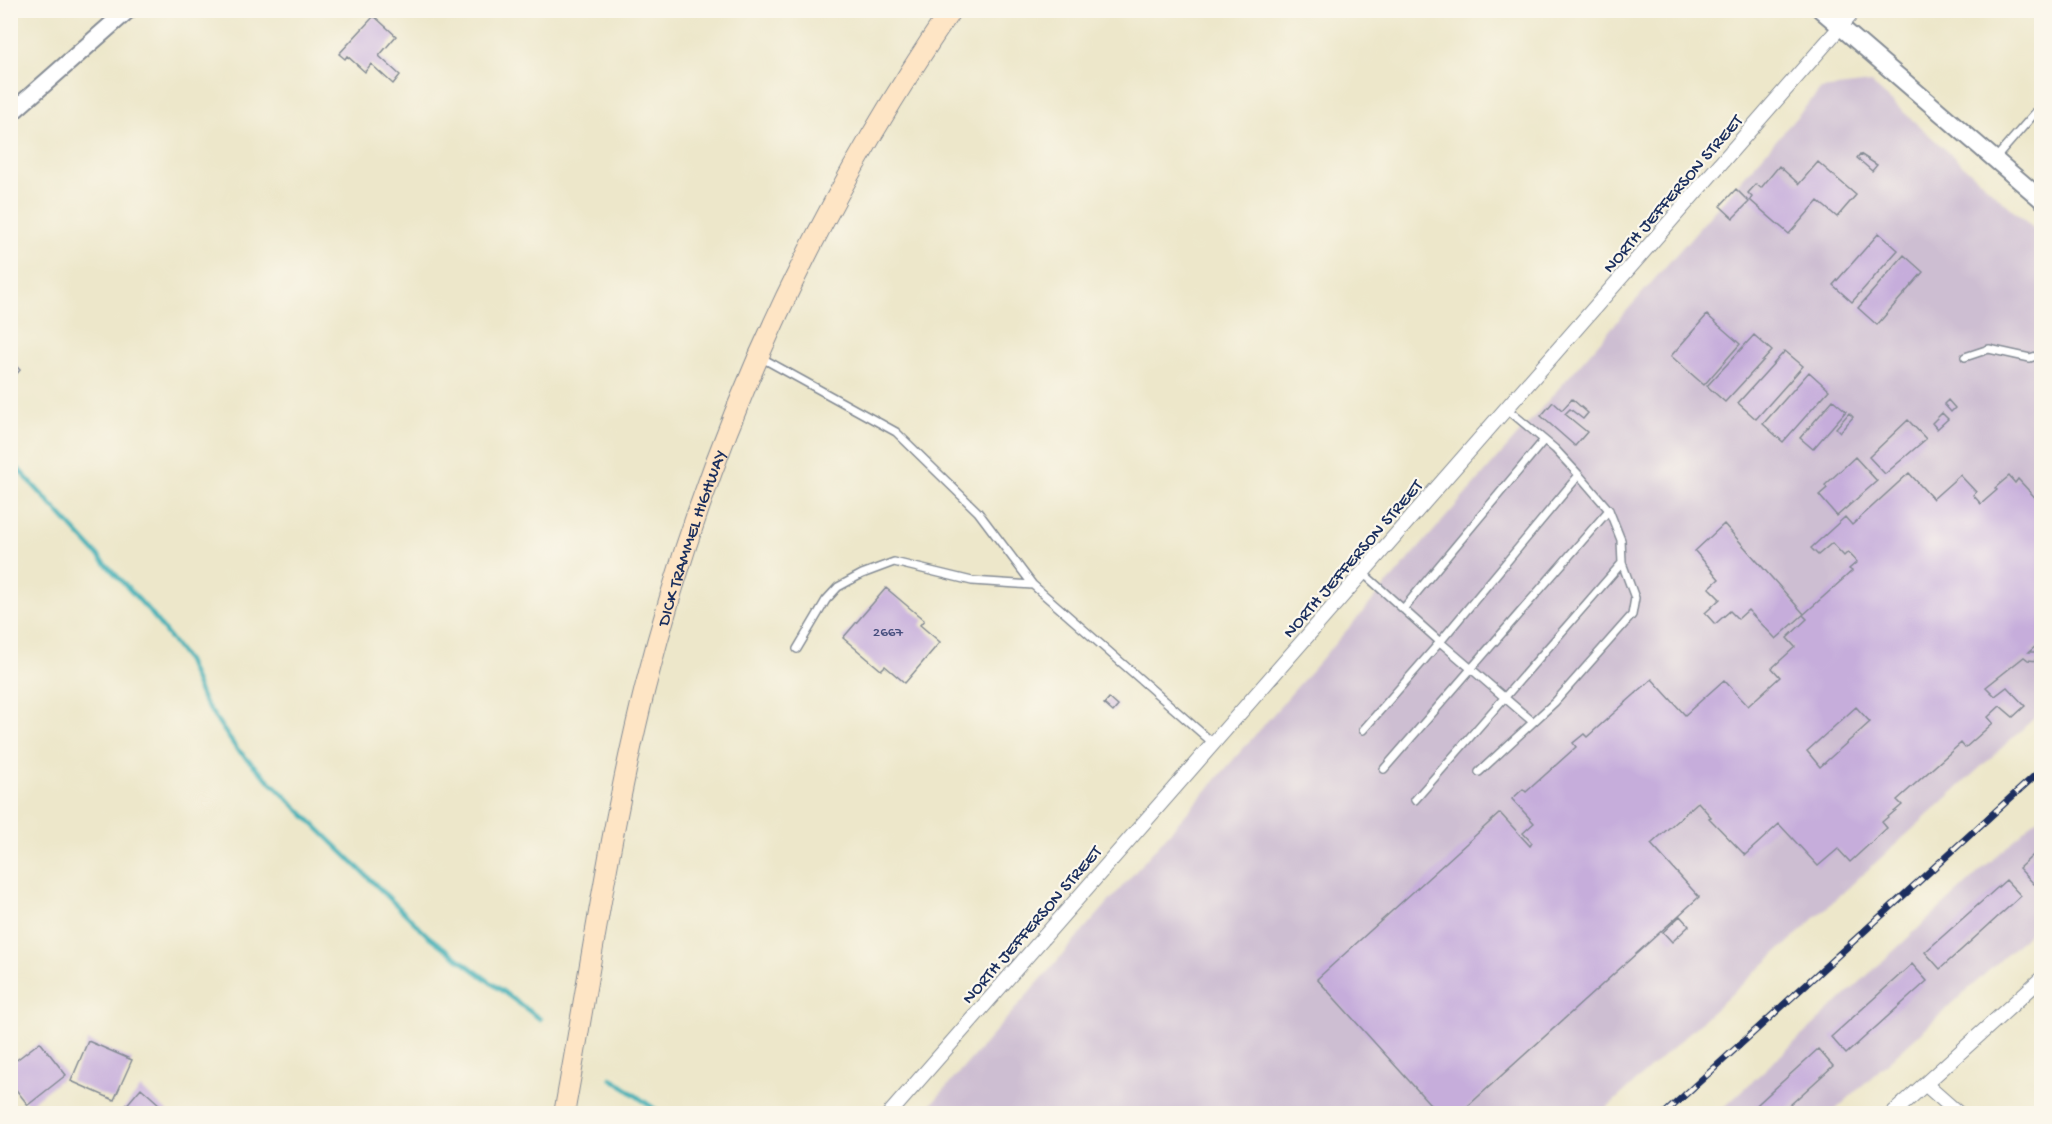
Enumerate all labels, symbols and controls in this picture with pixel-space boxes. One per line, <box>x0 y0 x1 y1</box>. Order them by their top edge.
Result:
street label: NORTH JEFFERSON STREET <box>1600 111 1749 278</box>
street label: DICK TRAMMEL HIGHWAY <box>654 447 732 630</box>
street label: NORTH JEFFERSON STREET <box>1280 476 1429 643</box>
house number: 2667 <box>873 624 904 642</box>
street label: NORTH JEFFERSON STREET <box>959 842 1108 1009</box>

